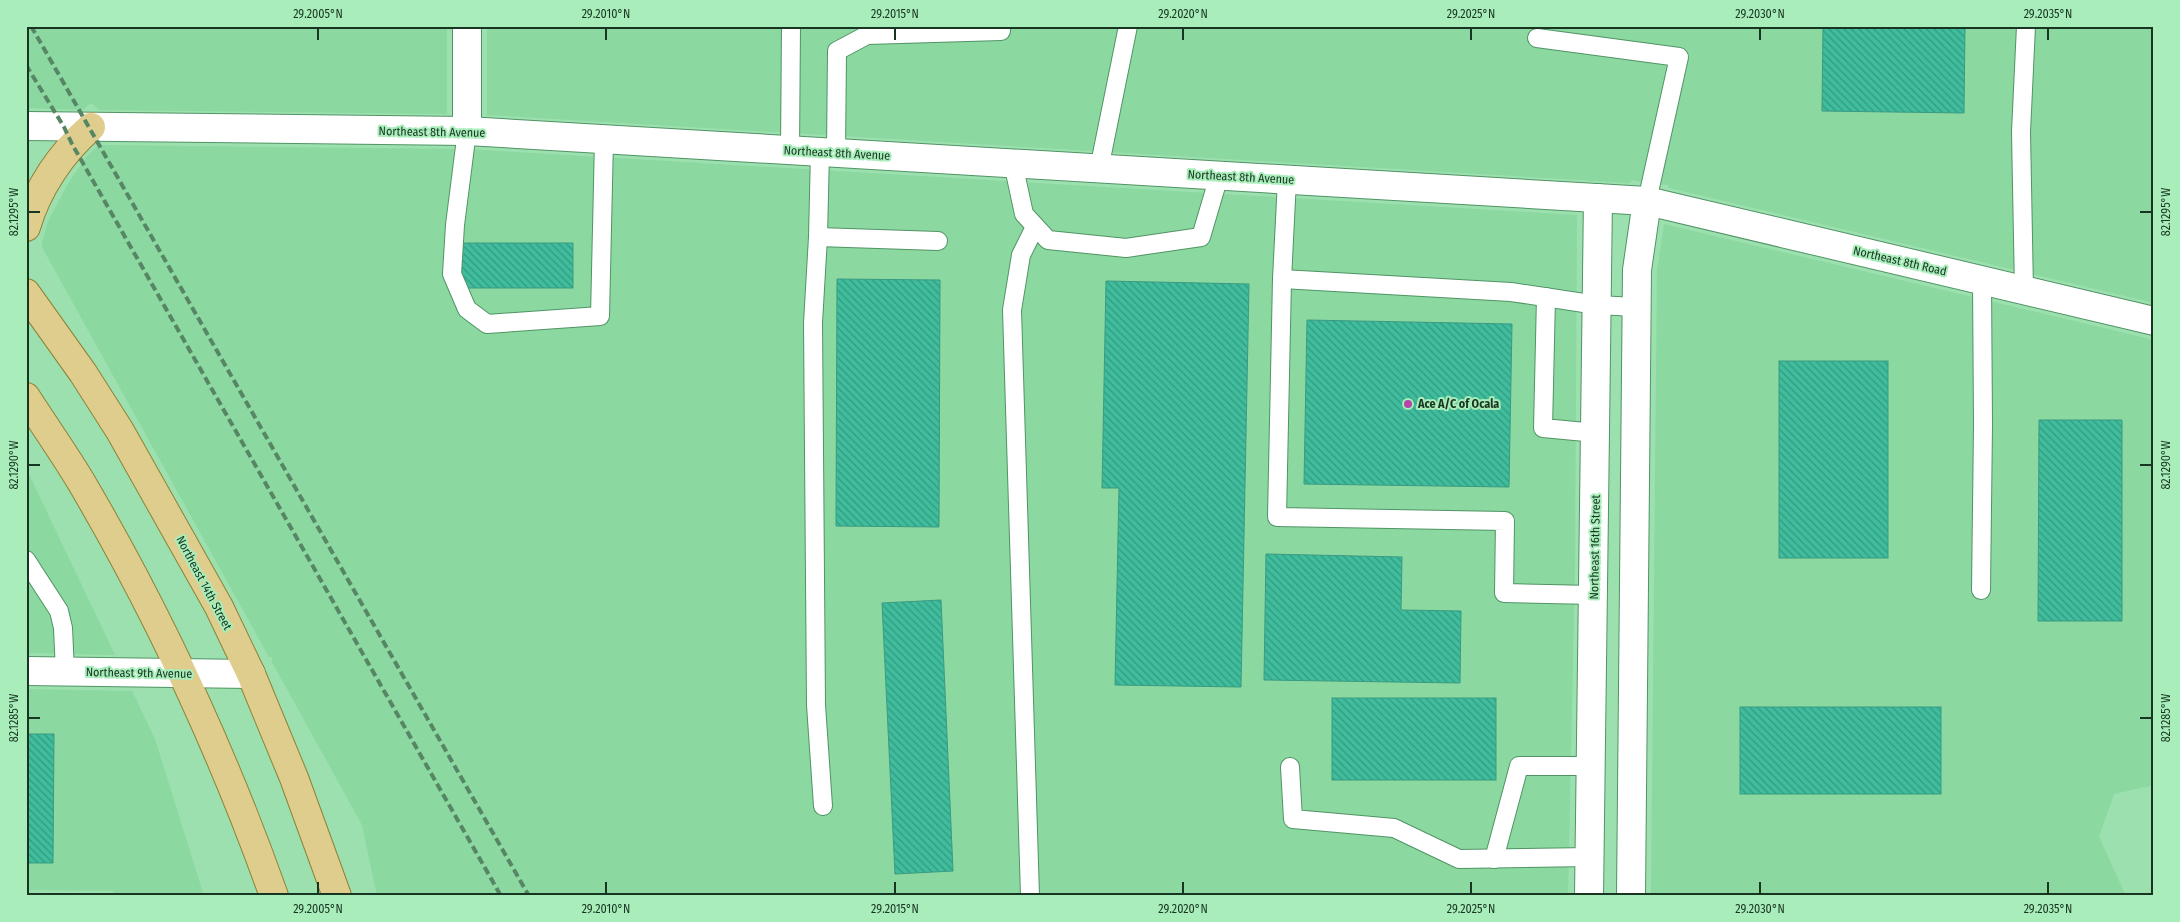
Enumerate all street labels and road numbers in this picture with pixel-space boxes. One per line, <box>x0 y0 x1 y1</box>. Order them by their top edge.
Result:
street label: Northeast 8th Avenue <box>379 124 486 140</box>
street label: Northeast 8th Avenue <box>783 143 891 163</box>
street label: Northeast 8th Avenue <box>1187 167 1295 187</box>
street label: Northeast 8th Road <box>1852 243 1948 279</box>
street label: Northeast 16th Street <box>1587 494 1603 599</box>
street label: Northeast 14th Street <box>173 534 235 633</box>
street label: Northeast 9th Avenue <box>86 665 192 681</box>

